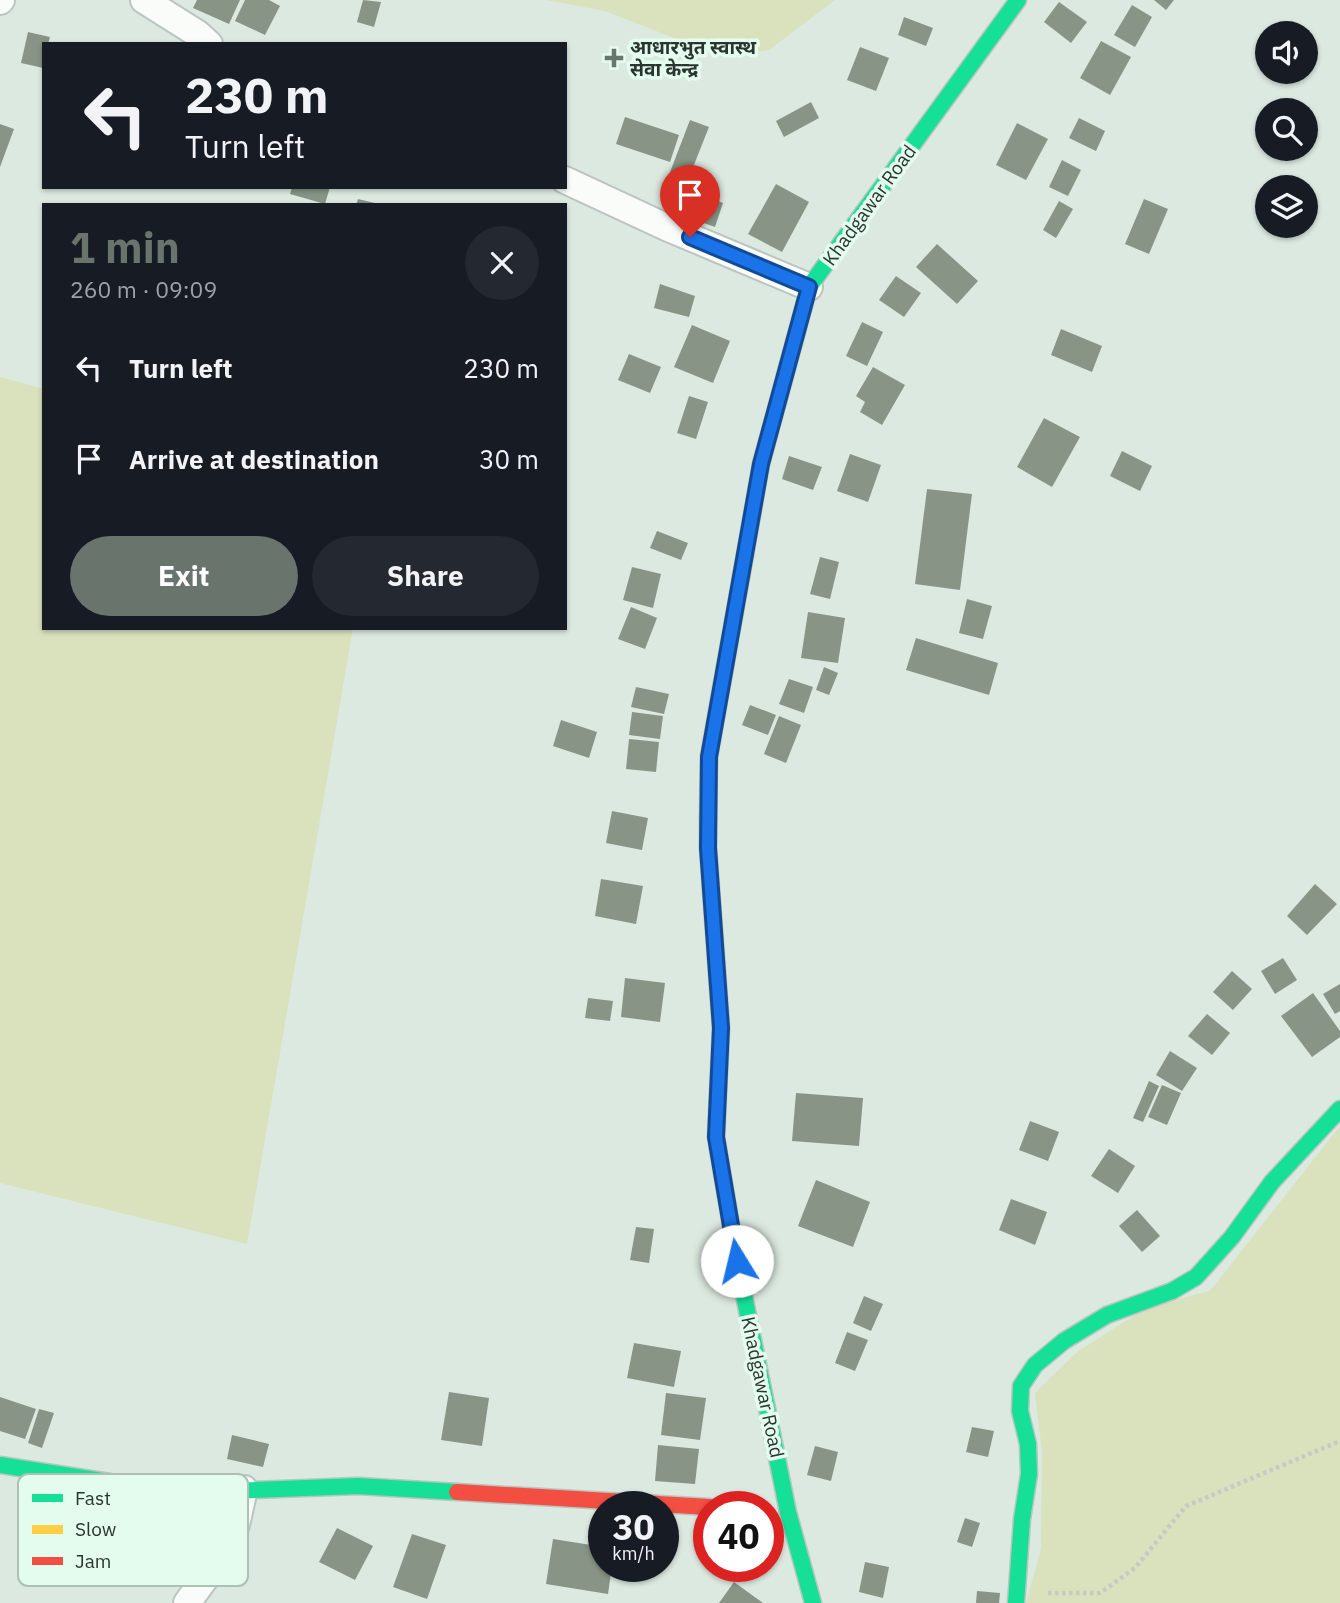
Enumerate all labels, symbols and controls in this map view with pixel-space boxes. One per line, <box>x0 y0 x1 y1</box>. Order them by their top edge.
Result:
map controls <box>1255 21 1318 238</box>
button: sound <box>1255 21 1318 84</box>
place label: आधारभुत स्वास्थ सेवा केन्द्र <box>630 35 756 81</box>
marker: आधारभुत स्वास्थ सेवा केन्द्र <box>604 48 624 68</box>
text: 230 m <box>185 63 329 126</box>
icon: left <box>70 70 161 161</box>
button: search <box>1255 98 1318 161</box>
text: Turn left <box>185 125 305 167</box>
street label: Khadgawar Road <box>817 140 921 270</box>
pin <box>660 165 720 237</box>
button: layers <box>1255 175 1318 238</box>
icon: arrive <box>671 176 709 214</box>
text: 1 min <box>70 220 180 275</box>
button: close <box>465 226 539 300</box>
text: 260 m · 09:09 <box>70 274 217 304</box>
icon: left <box>70 349 108 387</box>
text: Turn left <box>129 351 232 385</box>
text: 230 m <box>463 351 539 385</box>
icon: arrive <box>70 440 108 478</box>
text: Arrive at destination <box>129 442 379 476</box>
text: 30 m <box>479 442 539 476</box>
button: Exit <box>70 536 298 616</box>
button: Share <box>312 536 539 616</box>
position arrow <box>700 1224 774 1298</box>
street label: Khadgawar Road <box>736 1314 790 1460</box>
legend <box>18 1474 248 1586</box>
text: Fast <box>75 1486 111 1510</box>
speed limit sign: 40 <box>693 1491 784 1582</box>
text: 30 <box>612 1504 655 1550</box>
text: Slow <box>75 1517 116 1541</box>
text: km/h <box>612 1542 655 1565</box>
text: Jam <box>75 1549 111 1573</box>

